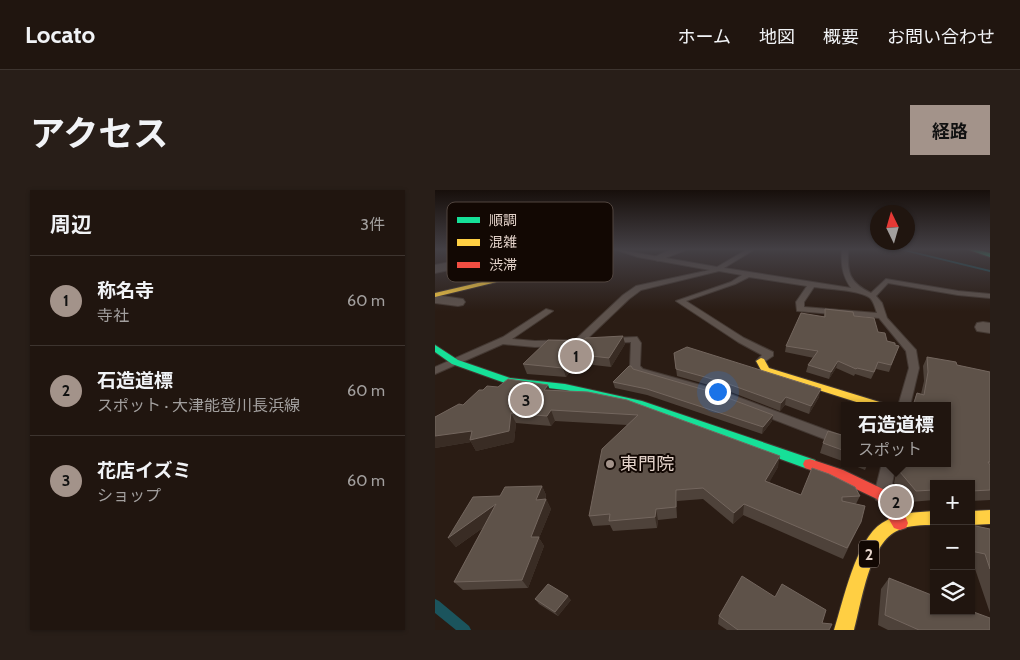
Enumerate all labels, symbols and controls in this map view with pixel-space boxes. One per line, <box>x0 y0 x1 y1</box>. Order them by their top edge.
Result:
text: Locato <box>25 20 95 49</box>
text: ホーム <box>678 26 731 48</box>
text: 地図 <box>759 26 795 48</box>
text: 概要 <box>823 26 859 48</box>
text: お問い合わせ <box>887 26 995 48</box>
button: 経路 <box>910 105 990 155</box>
text: アクセス <box>30 112 168 155</box>
legend <box>447 202 613 282</box>
north arrow <box>870 205 915 250</box>
text: 順調 <box>489 211 517 229</box>
text: 周辺 <box>50 212 92 237</box>
text: 3件 <box>360 215 385 234</box>
text: 混雑 <box>489 233 517 251</box>
text: 渋滞 <box>489 256 517 274</box>
text: 称名寺 <box>97 279 154 302</box>
text: 1 <box>63 291 69 310</box>
text: 60 m <box>347 291 385 310</box>
text: 寺社 <box>97 306 129 325</box>
pin: 1 <box>560 337 592 375</box>
text: 石造道標 <box>97 369 173 392</box>
your location <box>705 379 731 405</box>
text: 2 <box>62 381 70 400</box>
text: 60 m <box>347 381 385 400</box>
pin: 3 <box>510 381 542 419</box>
text: スポット · 大津能登川長浜線 <box>97 396 300 415</box>
popup <box>841 402 951 467</box>
text: 石造道標 <box>858 413 934 436</box>
text: スポット <box>858 440 922 459</box>
place label: 東門院 <box>620 453 674 475</box>
marker: 東門院 <box>604 458 616 470</box>
text: 花店イズミ <box>97 459 191 482</box>
text: 3 <box>62 471 70 490</box>
text: 60 m <box>347 471 385 490</box>
map controls <box>930 480 975 615</box>
button: + <box>930 480 975 525</box>
pin: 2 <box>880 483 912 521</box>
text: ショップ <box>97 486 161 505</box>
button: − <box>930 525 975 570</box>
road number: 2 <box>859 540 879 568</box>
button: layers <box>930 570 975 615</box>

